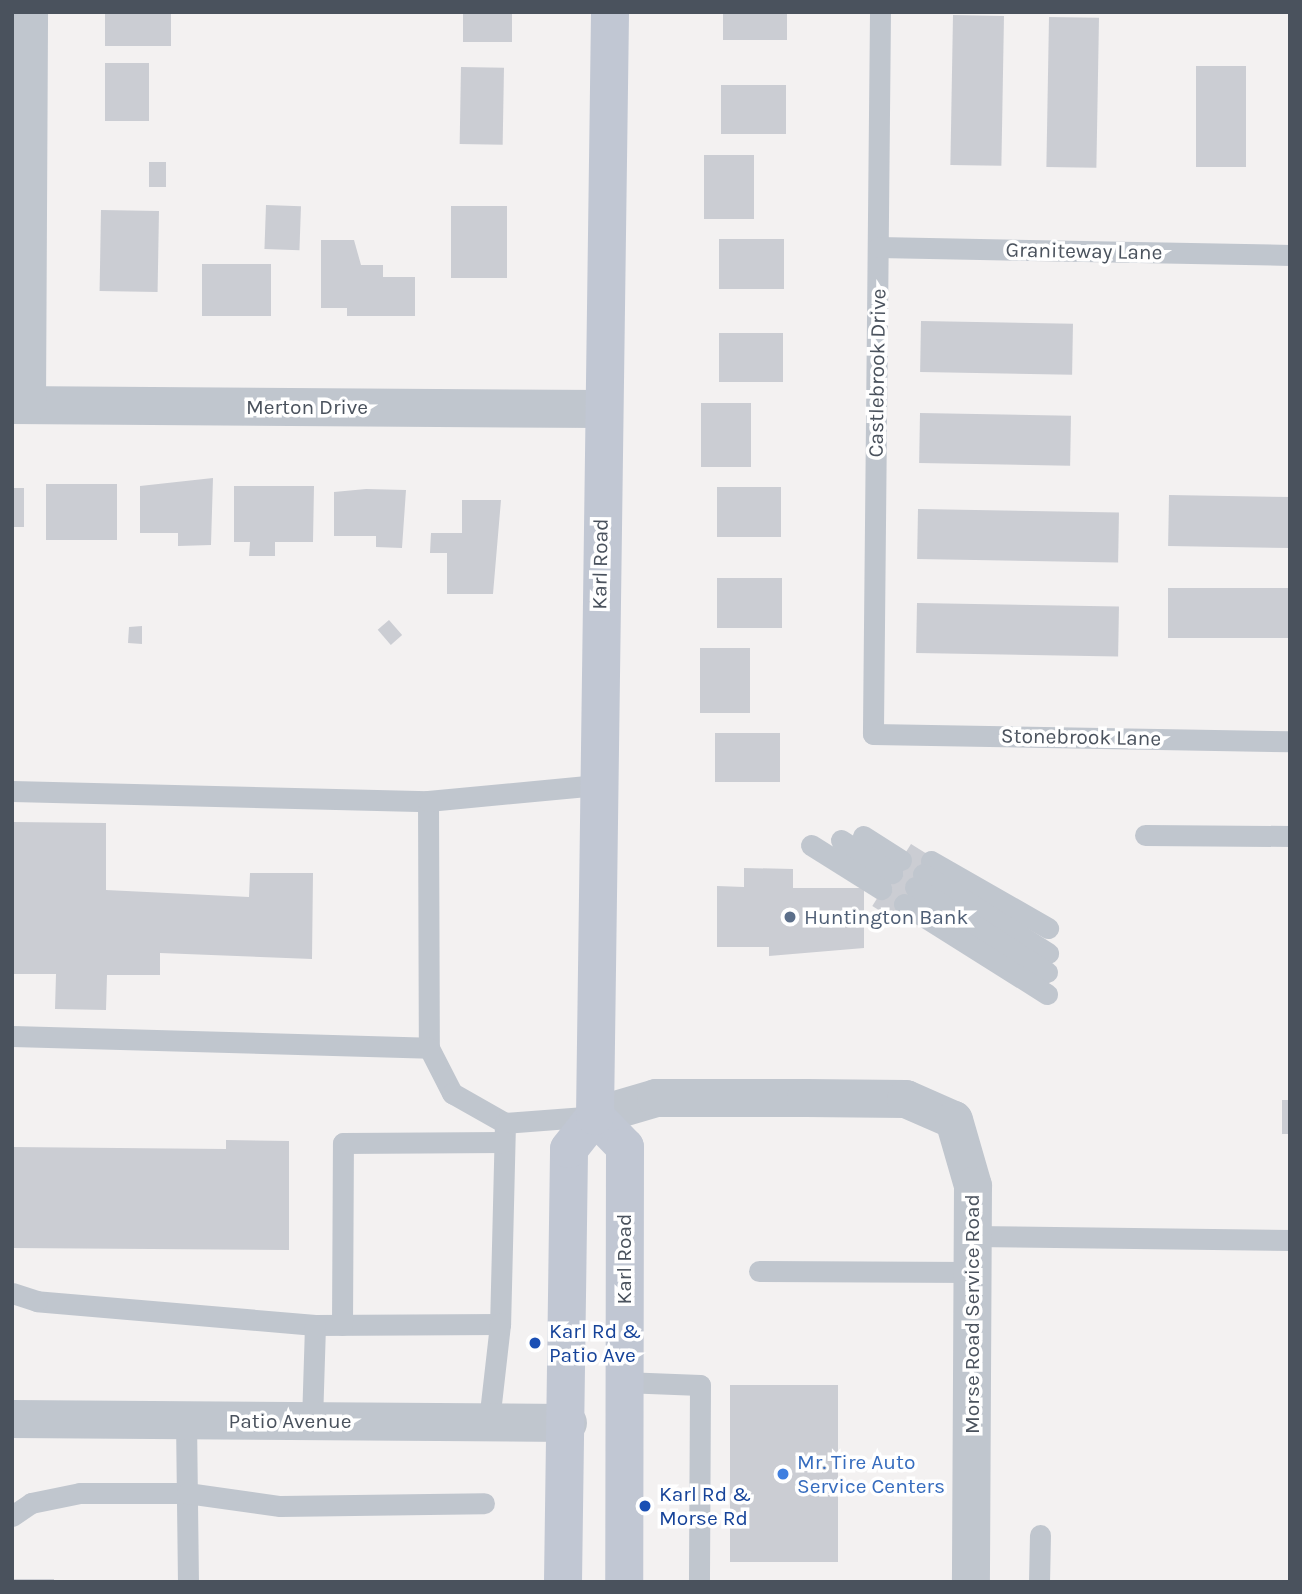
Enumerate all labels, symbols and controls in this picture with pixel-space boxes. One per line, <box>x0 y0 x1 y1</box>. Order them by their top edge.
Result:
street label: Graniteway Lane <box>1005 237 1163 265</box>
street label: Castlebrook Drive <box>863 288 891 458</box>
street label: Merton Drive <box>246 394 368 420</box>
street label: Karl Road <box>587 518 613 610</box>
street label: Stonebrook Lane <box>1001 723 1161 751</box>
place label: Huntington Bank <box>804 904 968 930</box>
marker: Huntington Bank <box>782 909 798 925</box>
street label: Morse Road Service Road <box>959 1194 985 1434</box>
street label: Karl Road <box>611 1213 637 1305</box>
place label: Karl Rd & Patio Ave <box>549 1318 641 1368</box>
marker: Karl Rd & Patio Ave <box>527 1335 543 1351</box>
street label: Patio Avenue <box>229 1408 351 1434</box>
place label: Mr. Tire Auto Service Centers <box>797 1449 945 1499</box>
marker: Mr. Tire Auto Service Centers <box>775 1466 791 1482</box>
place label: Karl Rd & Morse Rd <box>659 1481 751 1531</box>
marker: Karl Rd & Morse Rd <box>637 1498 653 1514</box>

